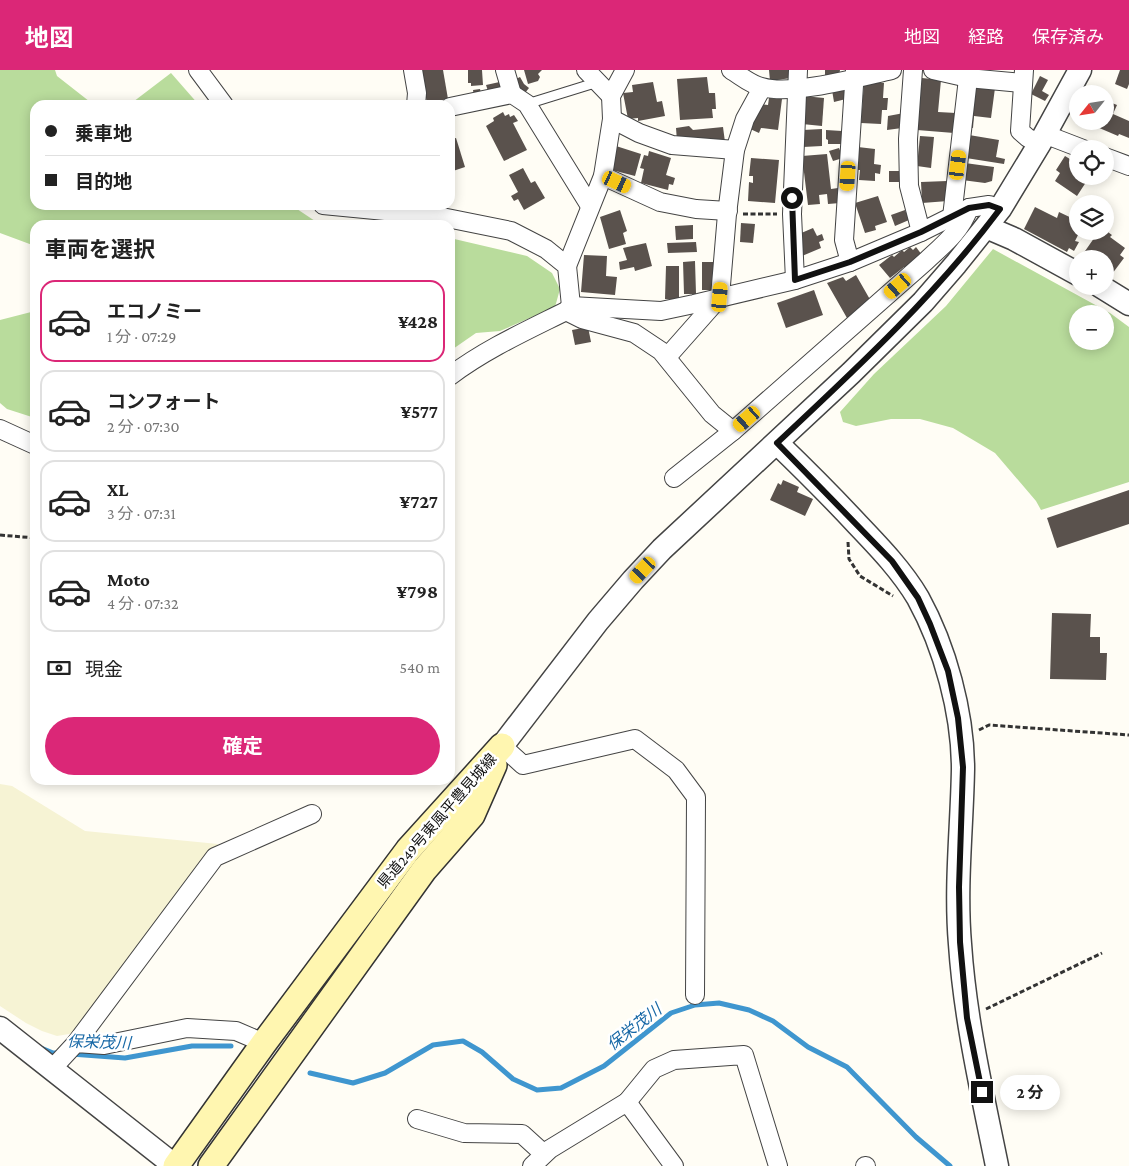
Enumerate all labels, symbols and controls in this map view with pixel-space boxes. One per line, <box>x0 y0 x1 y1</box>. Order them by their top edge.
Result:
text: 地図 <box>25 24 73 51</box>
text: 地図 <box>904 27 940 47</box>
text: 経路 <box>968 27 1004 47</box>
text: 保存済み <box>1032 27 1104 47</box>
north arrow <box>1069 85 1114 130</box>
map controls <box>1069 85 1114 350</box>
text: 乗車地 <box>75 123 132 144</box>
button: locate <box>1069 140 1114 185</box>
car <box>948 149 967 181</box>
car <box>839 161 856 191</box>
car <box>600 169 633 195</box>
text: 目的地 <box>75 171 132 192</box>
route start <box>781 187 803 209</box>
button: layers <box>1069 195 1114 240</box>
text: 車両を選択 <box>45 237 155 262</box>
button: + <box>1069 250 1114 295</box>
car <box>881 270 914 302</box>
car <box>711 281 728 313</box>
icon: car <box>47 299 92 344</box>
text: エコノミー <box>107 301 202 322</box>
button: − <box>1069 305 1114 350</box>
text: ¥428 <box>398 311 438 332</box>
text: 1 分 · 07:29 <box>107 328 176 345</box>
icon: car <box>47 389 92 434</box>
text: コンフォート <box>107 391 220 412</box>
text: ¥577 <box>401 401 438 422</box>
car <box>730 403 763 435</box>
text: 2 分 · 07:30 <box>107 418 180 435</box>
icon: car <box>47 479 92 524</box>
text: XL <box>107 479 129 500</box>
text: ¥727 <box>400 491 438 512</box>
text: 3 分 · 07:31 <box>107 505 176 522</box>
car <box>627 554 658 586</box>
icon: car <box>47 569 92 614</box>
text: Moto <box>107 569 150 590</box>
text: ¥798 <box>397 581 438 602</box>
text: 4 分 · 07:32 <box>107 595 179 612</box>
icon: cash <box>45 654 73 682</box>
text: 現金 <box>85 659 123 680</box>
text: 540 m <box>399 659 440 676</box>
button: 確定 <box>45 717 440 775</box>
street label: 県道249号東風平豊見城線 <box>374 751 500 891</box>
water label: 保栄茂川 <box>604 999 666 1053</box>
water label: 保栄茂川 <box>67 1032 133 1052</box>
callout: 2 分 <box>1000 1074 1060 1110</box>
route end <box>971 1081 993 1103</box>
text: 2 分 <box>1016 1084 1044 1101</box>

